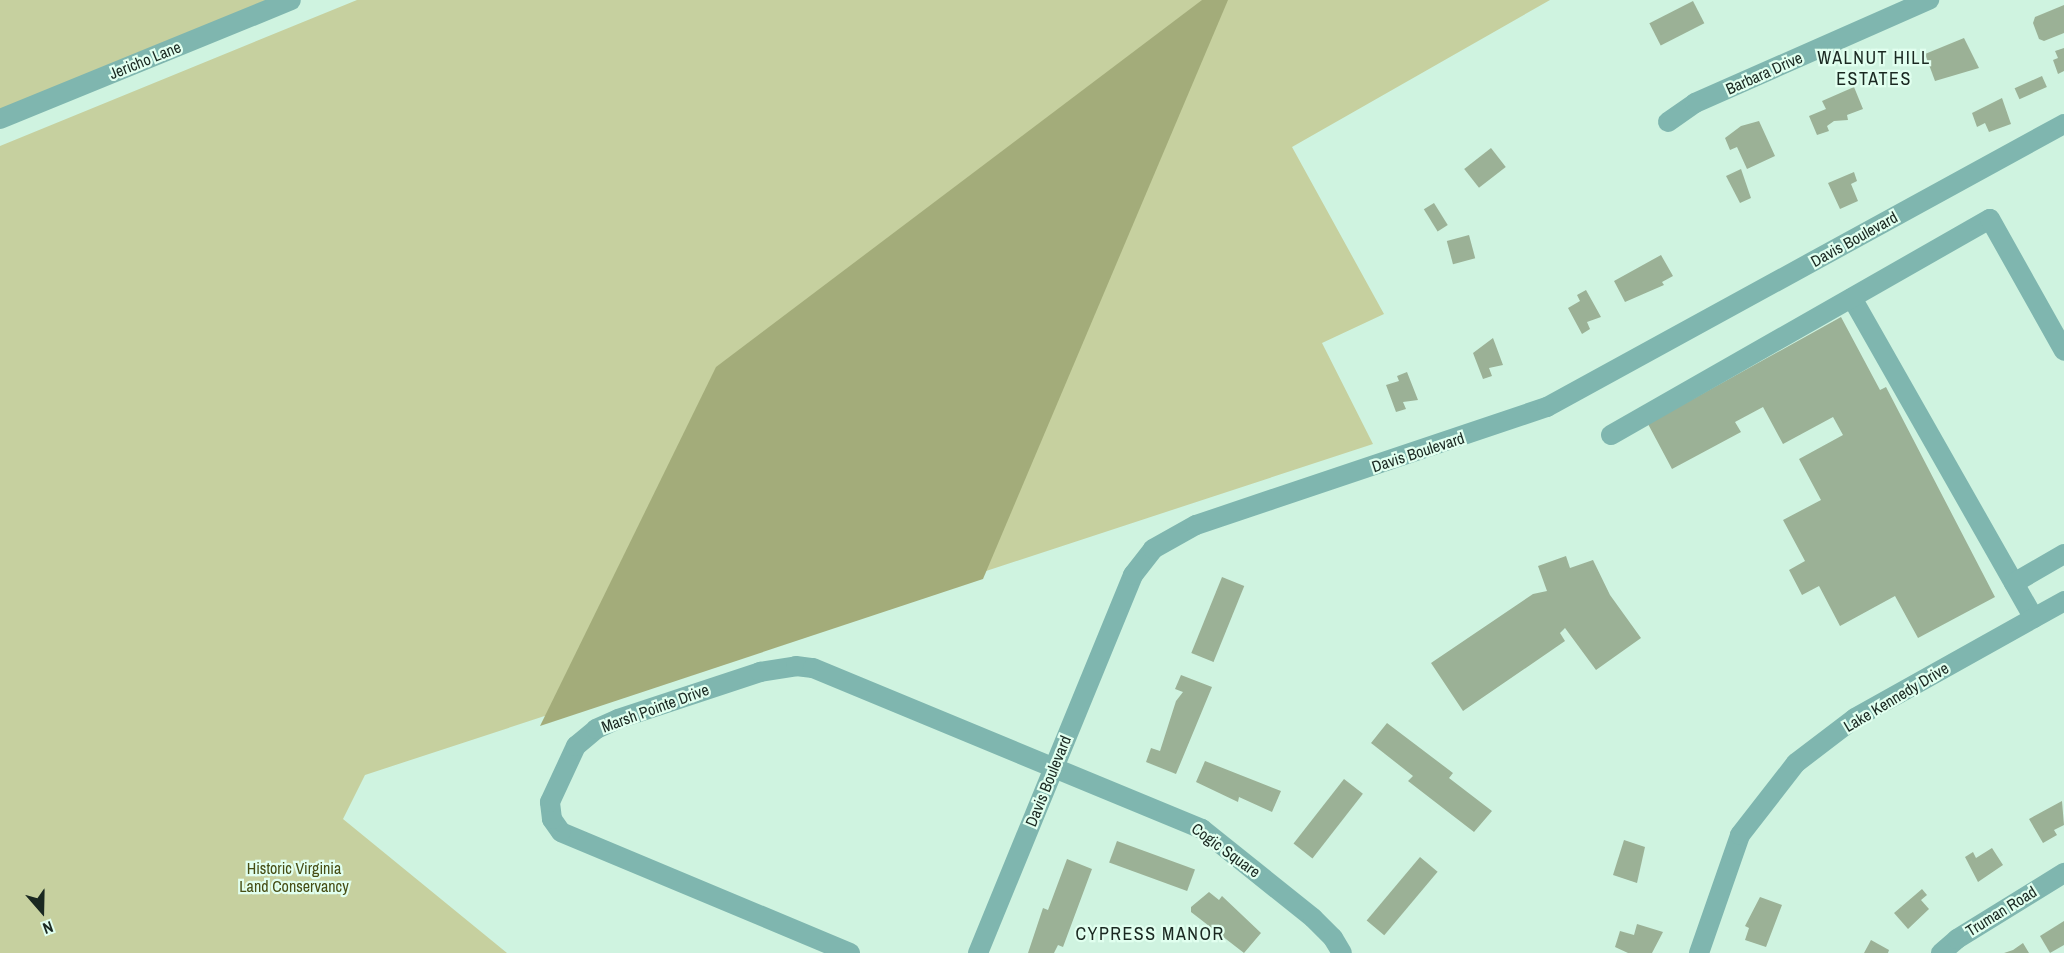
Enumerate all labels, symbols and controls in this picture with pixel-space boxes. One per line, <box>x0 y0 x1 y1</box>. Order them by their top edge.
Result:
street label: Jericho Lane <box>106 37 184 83</box>
street label: Barbara Drive <box>1723 48 1805 98</box>
district label: WALNUT HILL ESTATES <box>1817 48 1931 90</box>
street label: Davis Boulevard <box>1807 207 1901 271</box>
street label: Davis Boulevard <box>1369 428 1467 476</box>
street label: Lake Kennedy Drive <box>1840 658 1952 736</box>
street label: Marsh Pointe Drive <box>599 680 711 736</box>
street label: Davis Boulevard <box>1021 733 1075 829</box>
street label: Cogic Square <box>1188 819 1264 881</box>
park label: Historic Virginia Land Conservancy <box>239 858 349 896</box>
north arrow <box>12 881 72 941</box>
street label: Truman Road <box>1962 882 2040 940</box>
text: N <box>40 916 56 940</box>
district label: CYPRESS MANOR <box>1075 923 1225 945</box>

